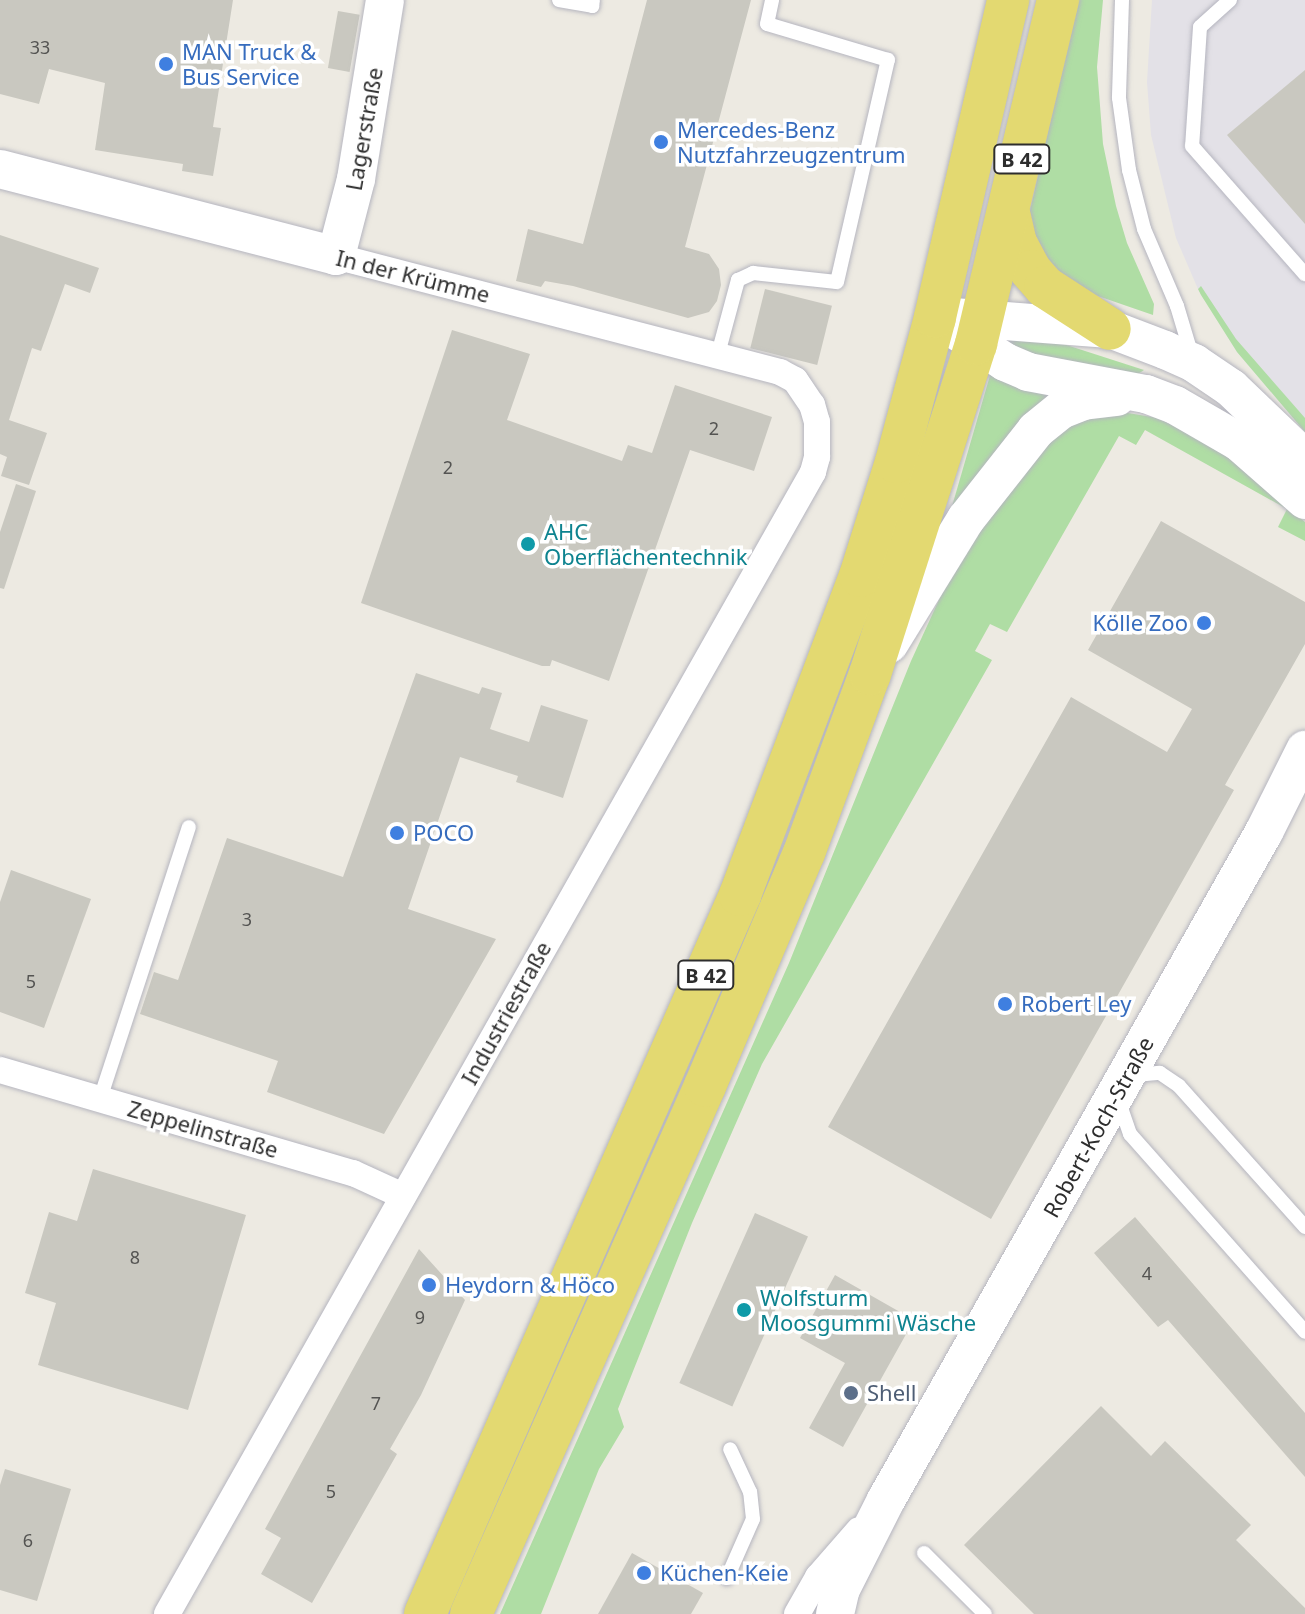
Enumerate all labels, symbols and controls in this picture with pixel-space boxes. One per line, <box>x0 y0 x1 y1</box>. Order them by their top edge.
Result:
house number: 33 <box>30 36 50 58</box>
place label: MAN Truck & Bus Service <box>182 38 316 90</box>
marker: MAN Truck & Bus Service <box>157 55 175 73</box>
street label: Lagerstraße <box>340 65 388 193</box>
place label: Mercedes-Benz Nutzfahrzeugzentrum <box>677 116 906 168</box>
marker: Mercedes-Benz Nutzfahrzeugzentrum <box>652 133 670 151</box>
road number: B 42 <box>992 143 1052 175</box>
street label: In der Krümme <box>333 244 493 308</box>
house number: 2 <box>709 417 719 439</box>
house number: 2 <box>443 456 453 478</box>
place label: AHC Oberflächentechnik <box>544 518 747 570</box>
marker: AHC Oberflächentechnik <box>519 535 537 553</box>
place label: Kölle Zoo <box>1092 610 1188 636</box>
marker: Kölle Zoo <box>1195 614 1213 632</box>
place label: POCO <box>413 820 474 846</box>
marker: POCO <box>388 824 406 842</box>
house number: 3 <box>242 908 252 930</box>
street label: Industriestraße <box>456 937 556 1089</box>
road number: B 42 <box>676 959 736 991</box>
house number: 5 <box>26 970 36 992</box>
place label: Robert Ley <box>1021 991 1131 1017</box>
marker: Robert Ley <box>996 995 1014 1013</box>
street label: Robert-Koch-Straße <box>1037 1032 1159 1222</box>
street label: Zeppelinstraße <box>125 1095 281 1163</box>
house number: 8 <box>130 1246 140 1268</box>
house number: 4 <box>1142 1262 1152 1284</box>
place label: Heydorn & Höco <box>445 1272 615 1298</box>
marker: Heydorn & Höco <box>420 1276 438 1294</box>
place label: Wolfsturm Moosgummi Wäsche <box>760 1284 976 1336</box>
marker: Wolfsturm Moosgummi Wäsche <box>735 1301 753 1319</box>
house number: 9 <box>415 1306 425 1328</box>
place label: Shell <box>867 1380 916 1406</box>
marker: Shell <box>842 1384 860 1402</box>
house number: 7 <box>371 1392 381 1414</box>
house number: 5 <box>326 1480 336 1502</box>
house number: 6 <box>23 1529 33 1551</box>
place label: Küchen-Keie <box>660 1560 789 1586</box>
marker: Küchen-Keie <box>635 1564 653 1582</box>

